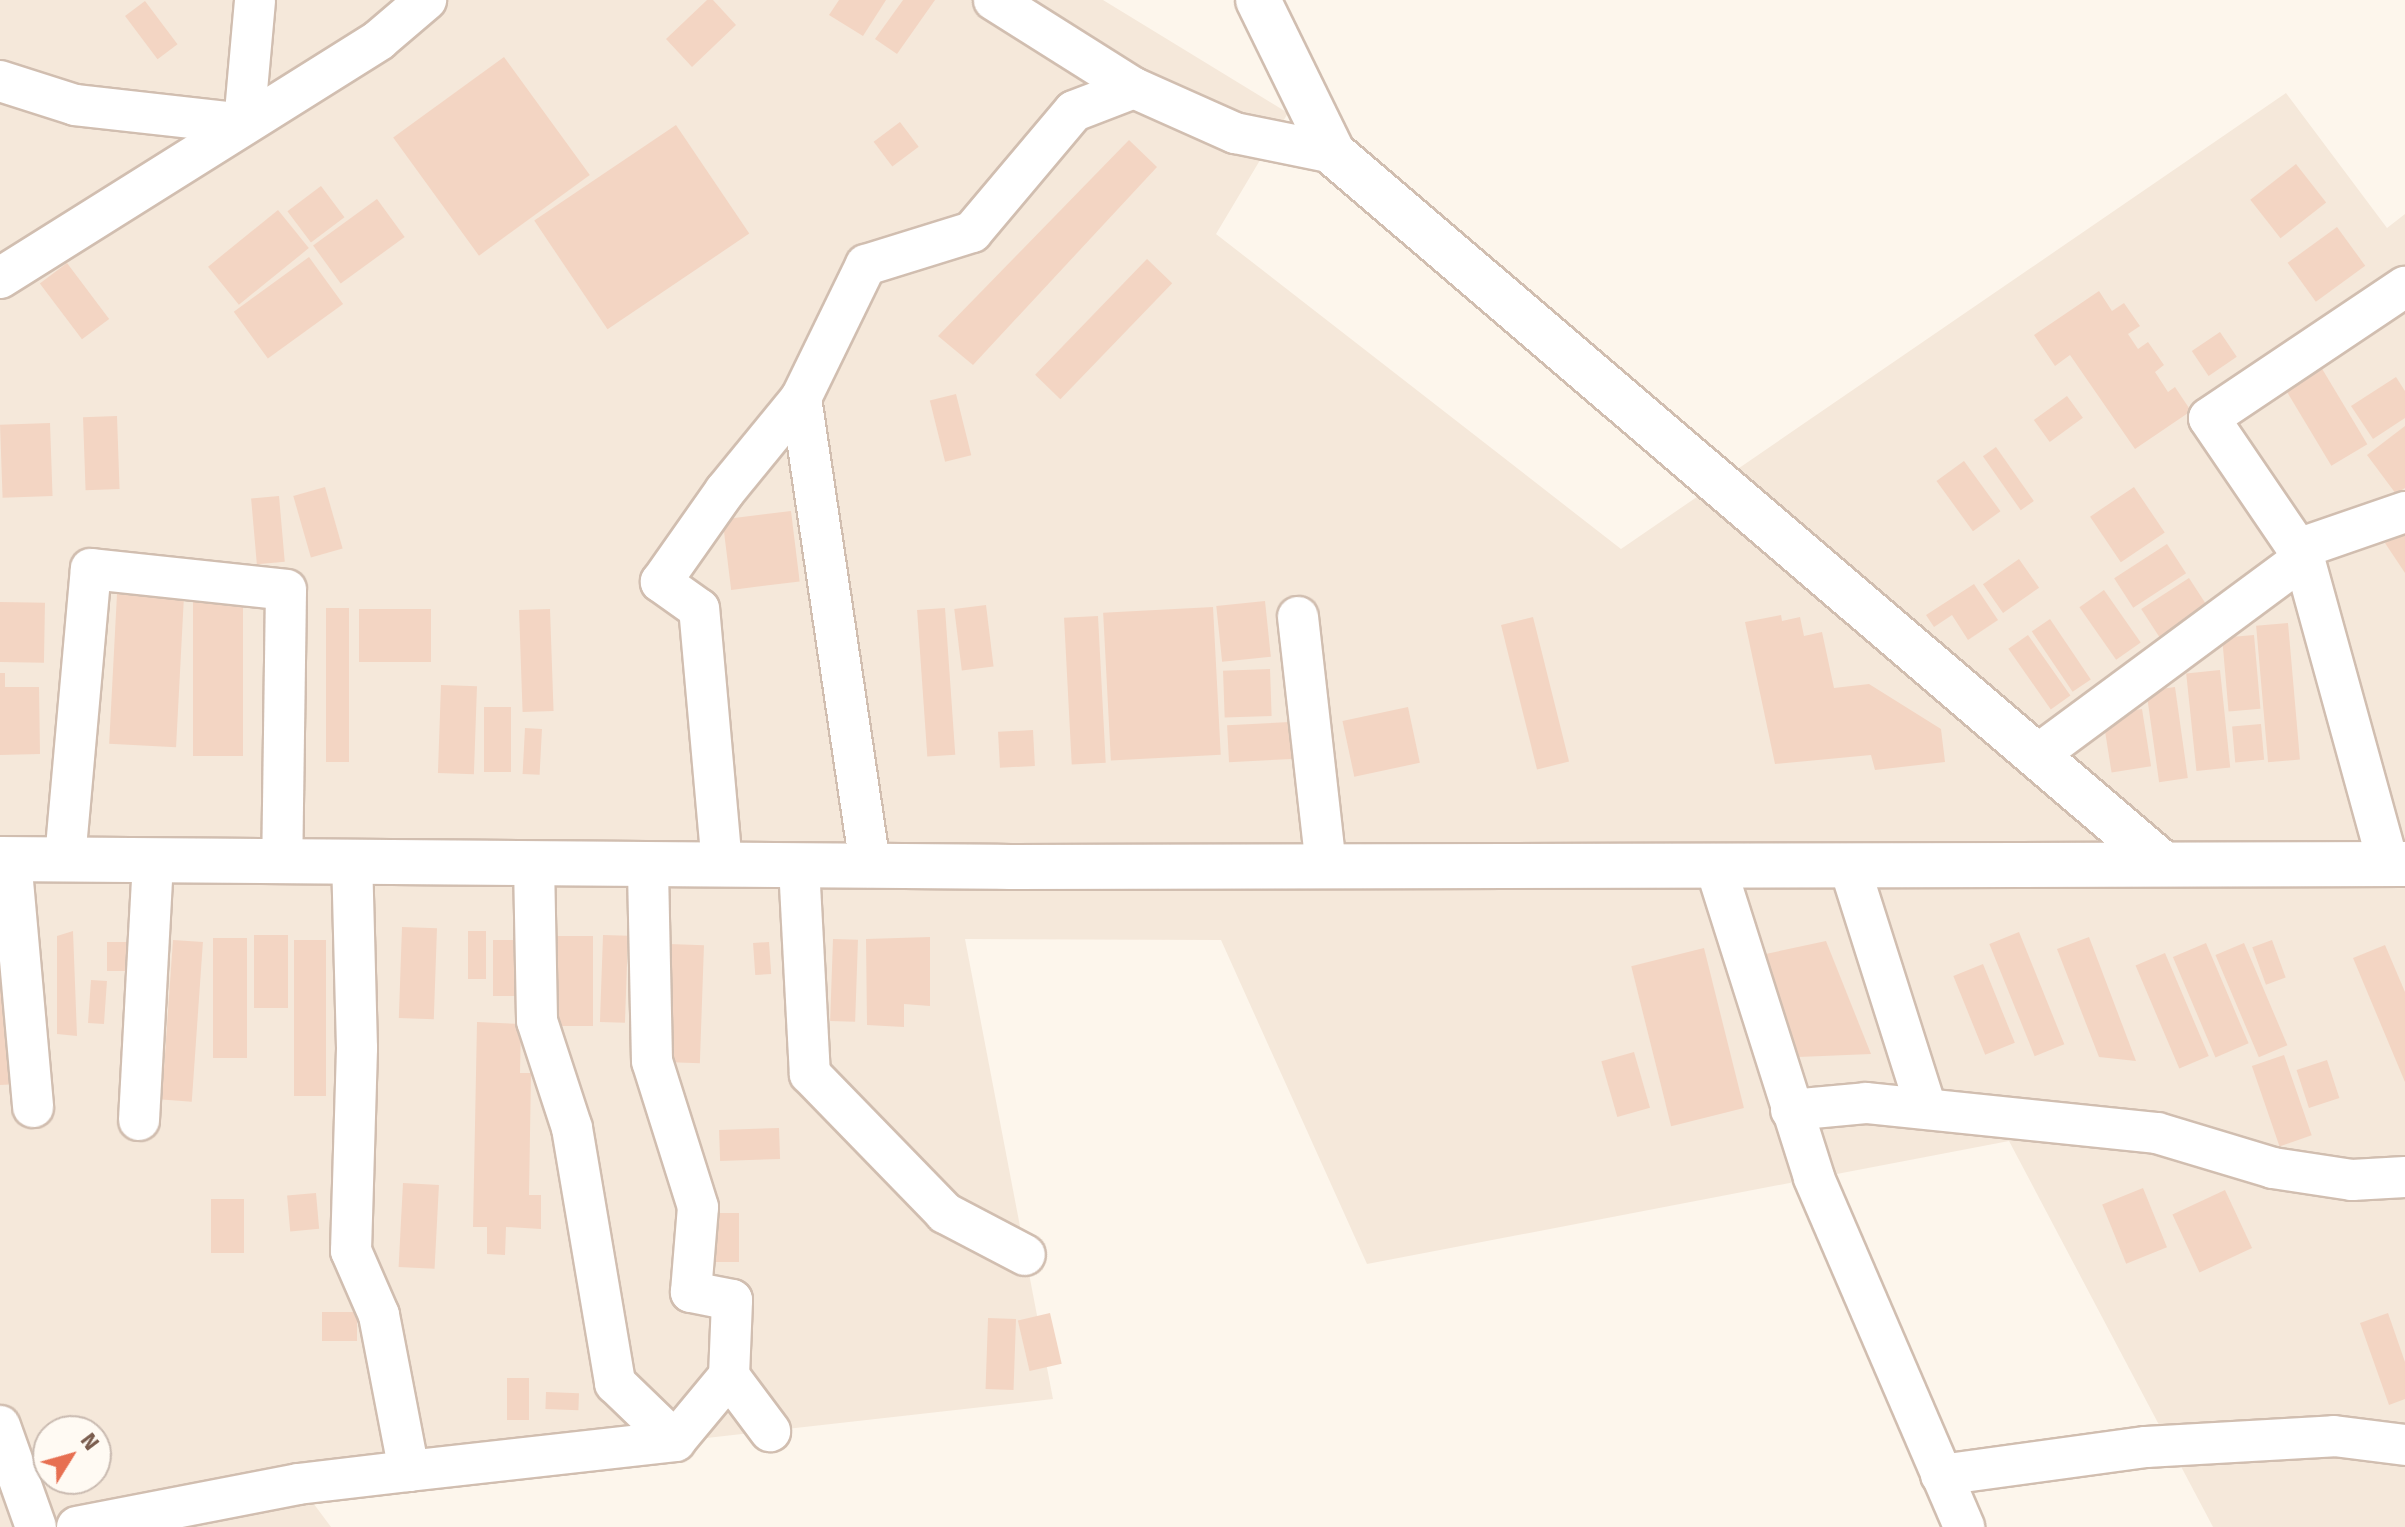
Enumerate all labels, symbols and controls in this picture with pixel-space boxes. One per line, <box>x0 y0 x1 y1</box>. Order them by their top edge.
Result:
north arrow <box>32 1415 112 1495</box>
text: N <box>75 1428 105 1455</box>

